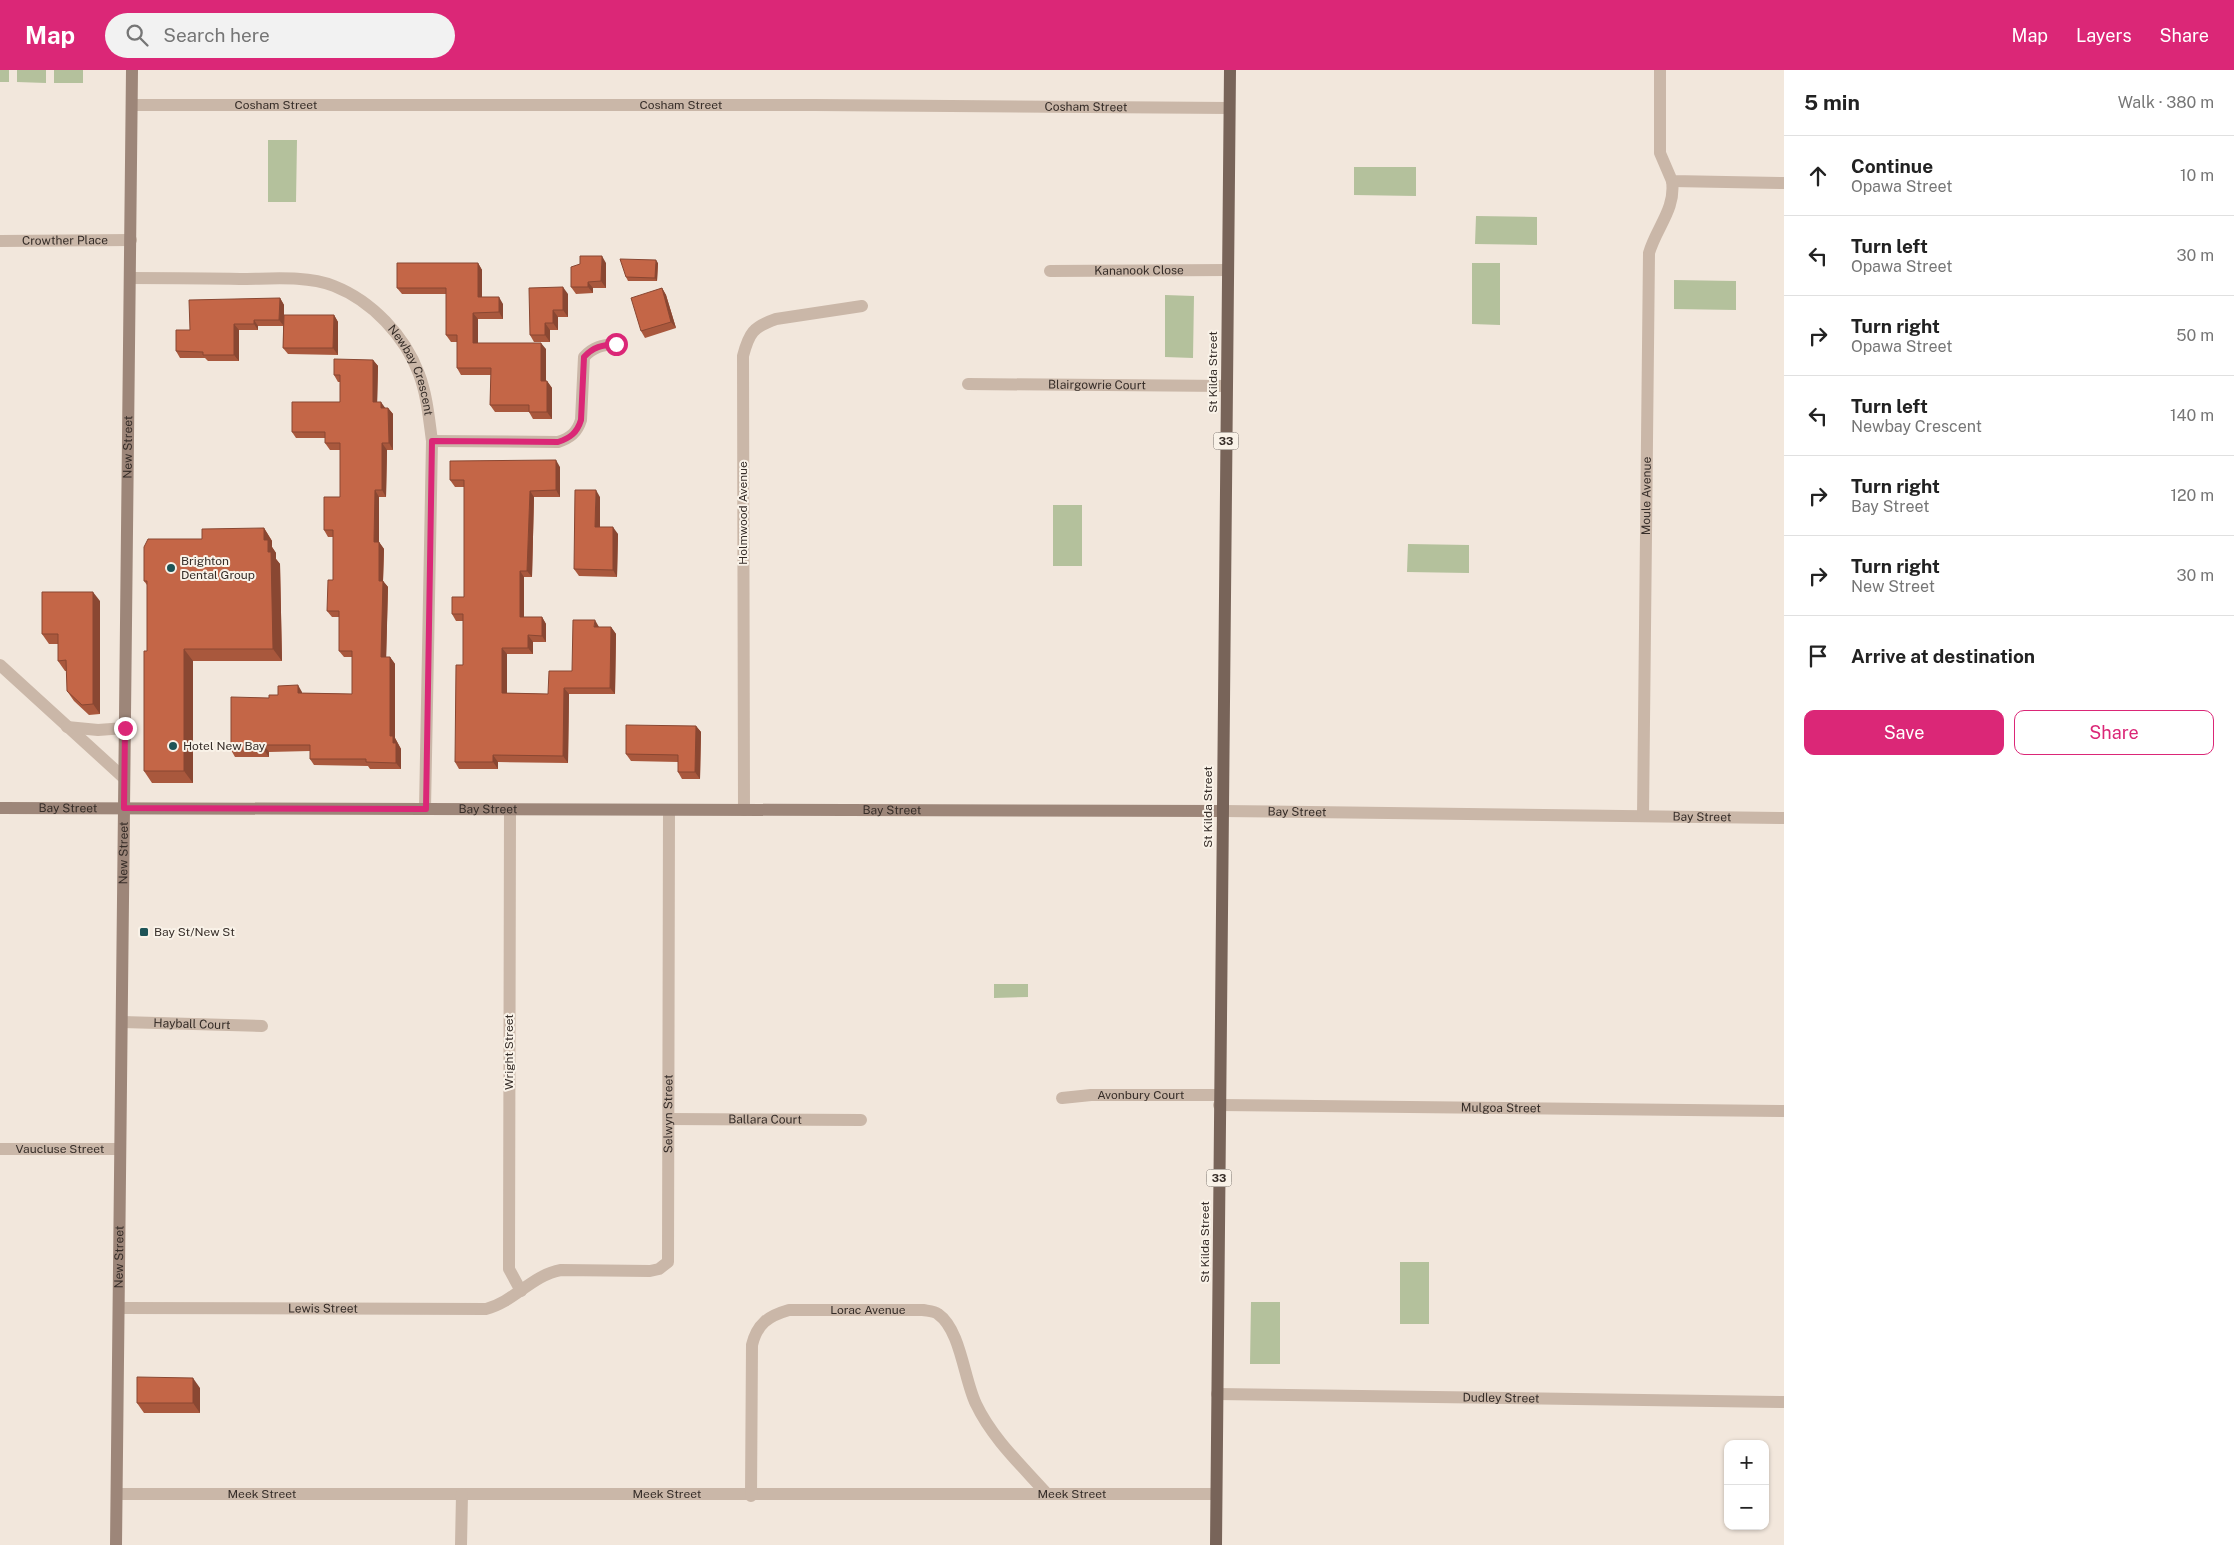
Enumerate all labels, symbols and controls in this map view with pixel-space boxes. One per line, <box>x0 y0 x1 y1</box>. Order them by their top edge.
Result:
search box <box>105 13 455 58</box>
text: Map <box>25 21 75 49</box>
icon: search <box>123 21 151 49</box>
text: Search here <box>163 24 270 46</box>
text: Map <box>2012 25 2048 46</box>
text: Layers <box>2076 25 2132 46</box>
text: Share <box>2160 25 2209 46</box>
text: 5 min <box>1804 90 1860 115</box>
text: Walk · 380 m <box>2118 93 2214 112</box>
street label: Cosham Street <box>234 98 318 112</box>
street label: Cosham Street <box>639 98 723 112</box>
street label: Cosham Street <box>1044 100 1128 114</box>
text: Continue <box>1851 155 1933 177</box>
icon: ahead <box>1804 162 1832 190</box>
text: 10 m <box>2180 166 2214 185</box>
text: Opawa Street <box>1851 177 1952 196</box>
street label: Crowther Place <box>22 233 108 248</box>
text: Turn left <box>1851 235 1928 257</box>
icon: left <box>1804 242 1832 270</box>
text: 30 m <box>2177 246 2214 265</box>
text: Opawa Street <box>1851 257 1952 276</box>
street label: Kananook Close <box>1094 263 1184 278</box>
text: Turn right <box>1851 315 1940 337</box>
street label: Newbay Crescent <box>385 322 436 417</box>
icon: right <box>1804 322 1832 350</box>
text: 50 m <box>2176 326 2214 345</box>
street label: St Kilda Street <box>1206 331 1220 413</box>
route start <box>605 333 628 356</box>
text: Opawa Street <box>1851 337 1952 356</box>
street label: Blairgowrie Court <box>1048 378 1146 392</box>
text: Turn left <box>1851 395 1928 417</box>
icon: left <box>1804 402 1832 430</box>
text: 140 m <box>2170 406 2214 425</box>
street label: New Street <box>121 415 135 479</box>
text: Newbay Crescent <box>1851 417 1982 436</box>
road number: 33 <box>1214 432 1238 450</box>
street label: Moule Avenue <box>1639 456 1654 535</box>
street label: Holmwood Avenue <box>736 461 750 565</box>
text: Turn right <box>1851 475 1940 497</box>
icon: right <box>1804 482 1832 510</box>
text: 120 m <box>2170 486 2214 505</box>
text: Bay Street <box>1851 497 1929 516</box>
place label: Brighton Dental Group <box>181 554 255 582</box>
text: Turn right <box>1851 555 1940 577</box>
marker: Brighton Dental Group <box>165 562 177 574</box>
icon: right <box>1804 562 1832 590</box>
text: 30 m <box>2177 566 2214 585</box>
text: New Street <box>1851 577 1935 596</box>
icon: arrive <box>1804 642 1832 670</box>
text: Arrive at destination <box>1851 645 2035 667</box>
button: Save <box>1804 710 2004 755</box>
button: Share <box>2014 710 2214 755</box>
route end <box>114 717 137 740</box>
place label: Hotel New Bay <box>183 739 266 753</box>
marker: Hotel New Bay <box>167 740 179 752</box>
street label: St Kilda Street <box>1201 766 1215 848</box>
street label: Bay Street <box>39 801 98 815</box>
street label: Bay Street <box>459 802 518 816</box>
street label: Bay Street <box>863 803 922 817</box>
street label: Bay Street <box>1267 805 1327 819</box>
street label: Bay Street <box>1672 810 1732 824</box>
street label: New Street <box>116 821 131 885</box>
place label: Bay St/New St <box>154 925 235 939</box>
marker: Bay St/New St <box>138 926 150 938</box>
street label: Wright Street <box>502 1014 516 1090</box>
street label: Hayball Court <box>153 1016 231 1032</box>
street label: Selwyn Street <box>661 1074 675 1153</box>
street label: Avonbury Court <box>1097 1088 1185 1102</box>
street label: Mulgoa Street <box>1461 1101 1541 1115</box>
street label: Ballara Court <box>728 1112 802 1127</box>
street label: Vaucluse Street <box>16 1142 105 1156</box>
road number: 33 <box>1206 1170 1232 1186</box>
street label: St Kilda Street <box>1198 1201 1212 1283</box>
street label: New Street <box>112 1225 126 1289</box>
street label: Lewis Street <box>288 1301 358 1316</box>
street label: Lorac Avenue <box>830 1303 906 1317</box>
street label: Dudley Street <box>1462 1390 1540 1406</box>
map controls <box>1724 1440 1769 1530</box>
button: + <box>1724 1440 1769 1485</box>
button: − <box>1724 1485 1769 1530</box>
street label: Meek Street <box>228 1487 297 1501</box>
street label: Meek Street <box>633 1487 702 1501</box>
street label: Meek Street <box>1038 1487 1107 1501</box>

